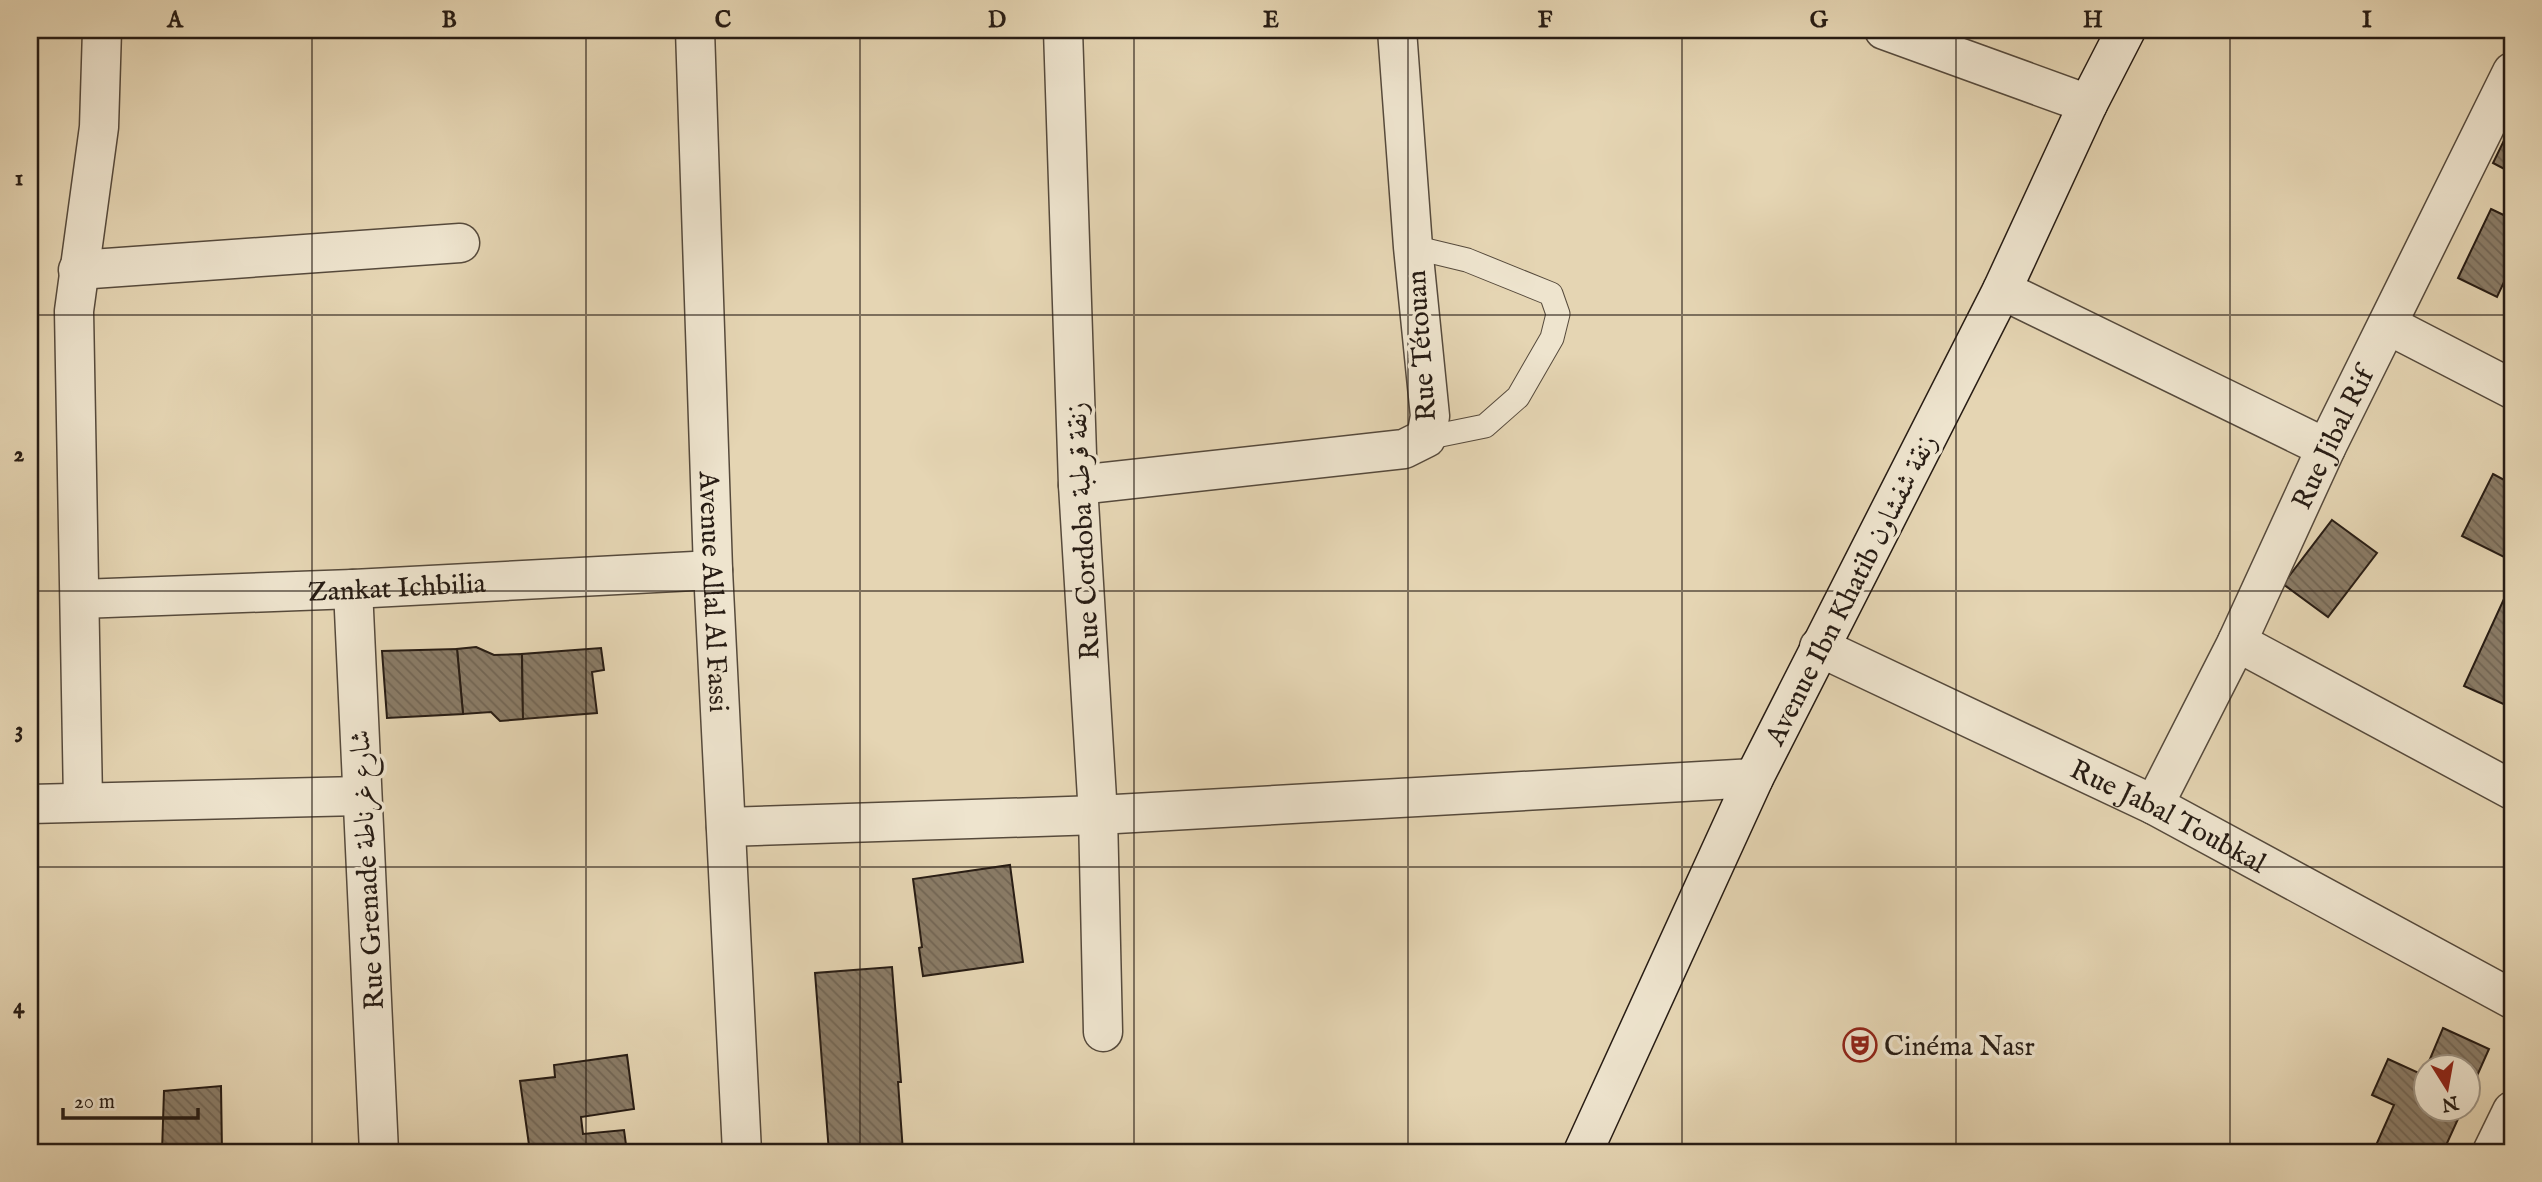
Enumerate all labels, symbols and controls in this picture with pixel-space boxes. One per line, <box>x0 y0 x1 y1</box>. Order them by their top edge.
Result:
text: A <box>166 6 184 35</box>
text: B <box>441 6 457 35</box>
text: C <box>715 6 732 35</box>
text: D <box>988 6 1006 35</box>
text: E <box>1263 6 1279 35</box>
text: F <box>1538 6 1553 35</box>
text: G <box>1810 6 1829 35</box>
text: H <box>2083 6 2103 35</box>
text: I <box>2362 6 2372 35</box>
text: 1 <box>15 164 23 193</box>
street label: Rue Tétouan <box>1400 269 1445 423</box>
street label: Rue Jibal Rif <box>2285 358 2385 515</box>
street label: Rue Cordoba زنقة قرطبة <box>1060 401 1109 661</box>
street label: Avenue Ibn Khatib زنقة شفشاون <box>1758 429 1946 753</box>
text: 2 <box>14 440 25 469</box>
street label: Avenue Allal Al Fassi <box>690 470 735 713</box>
street label: Zankat Ichbilia <box>307 567 488 611</box>
text: 3 <box>15 716 23 745</box>
street label: Rue Grenade شارع غرناطة <box>344 729 397 1011</box>
street label: Rue Jabal Toubkal <box>2064 753 2272 882</box>
text: 4 <box>13 992 25 1021</box>
theatre icon: Cinéma Nasr <box>1841 1026 1879 1064</box>
place label: Cinéma Nasr <box>1884 1030 2035 1065</box>
north arrow <box>2412 1052 2482 1122</box>
scale bar <box>63 1077 198 1121</box>
text: 20 m <box>74 1089 115 1116</box>
text: N <box>2439 1089 2461 1116</box>

